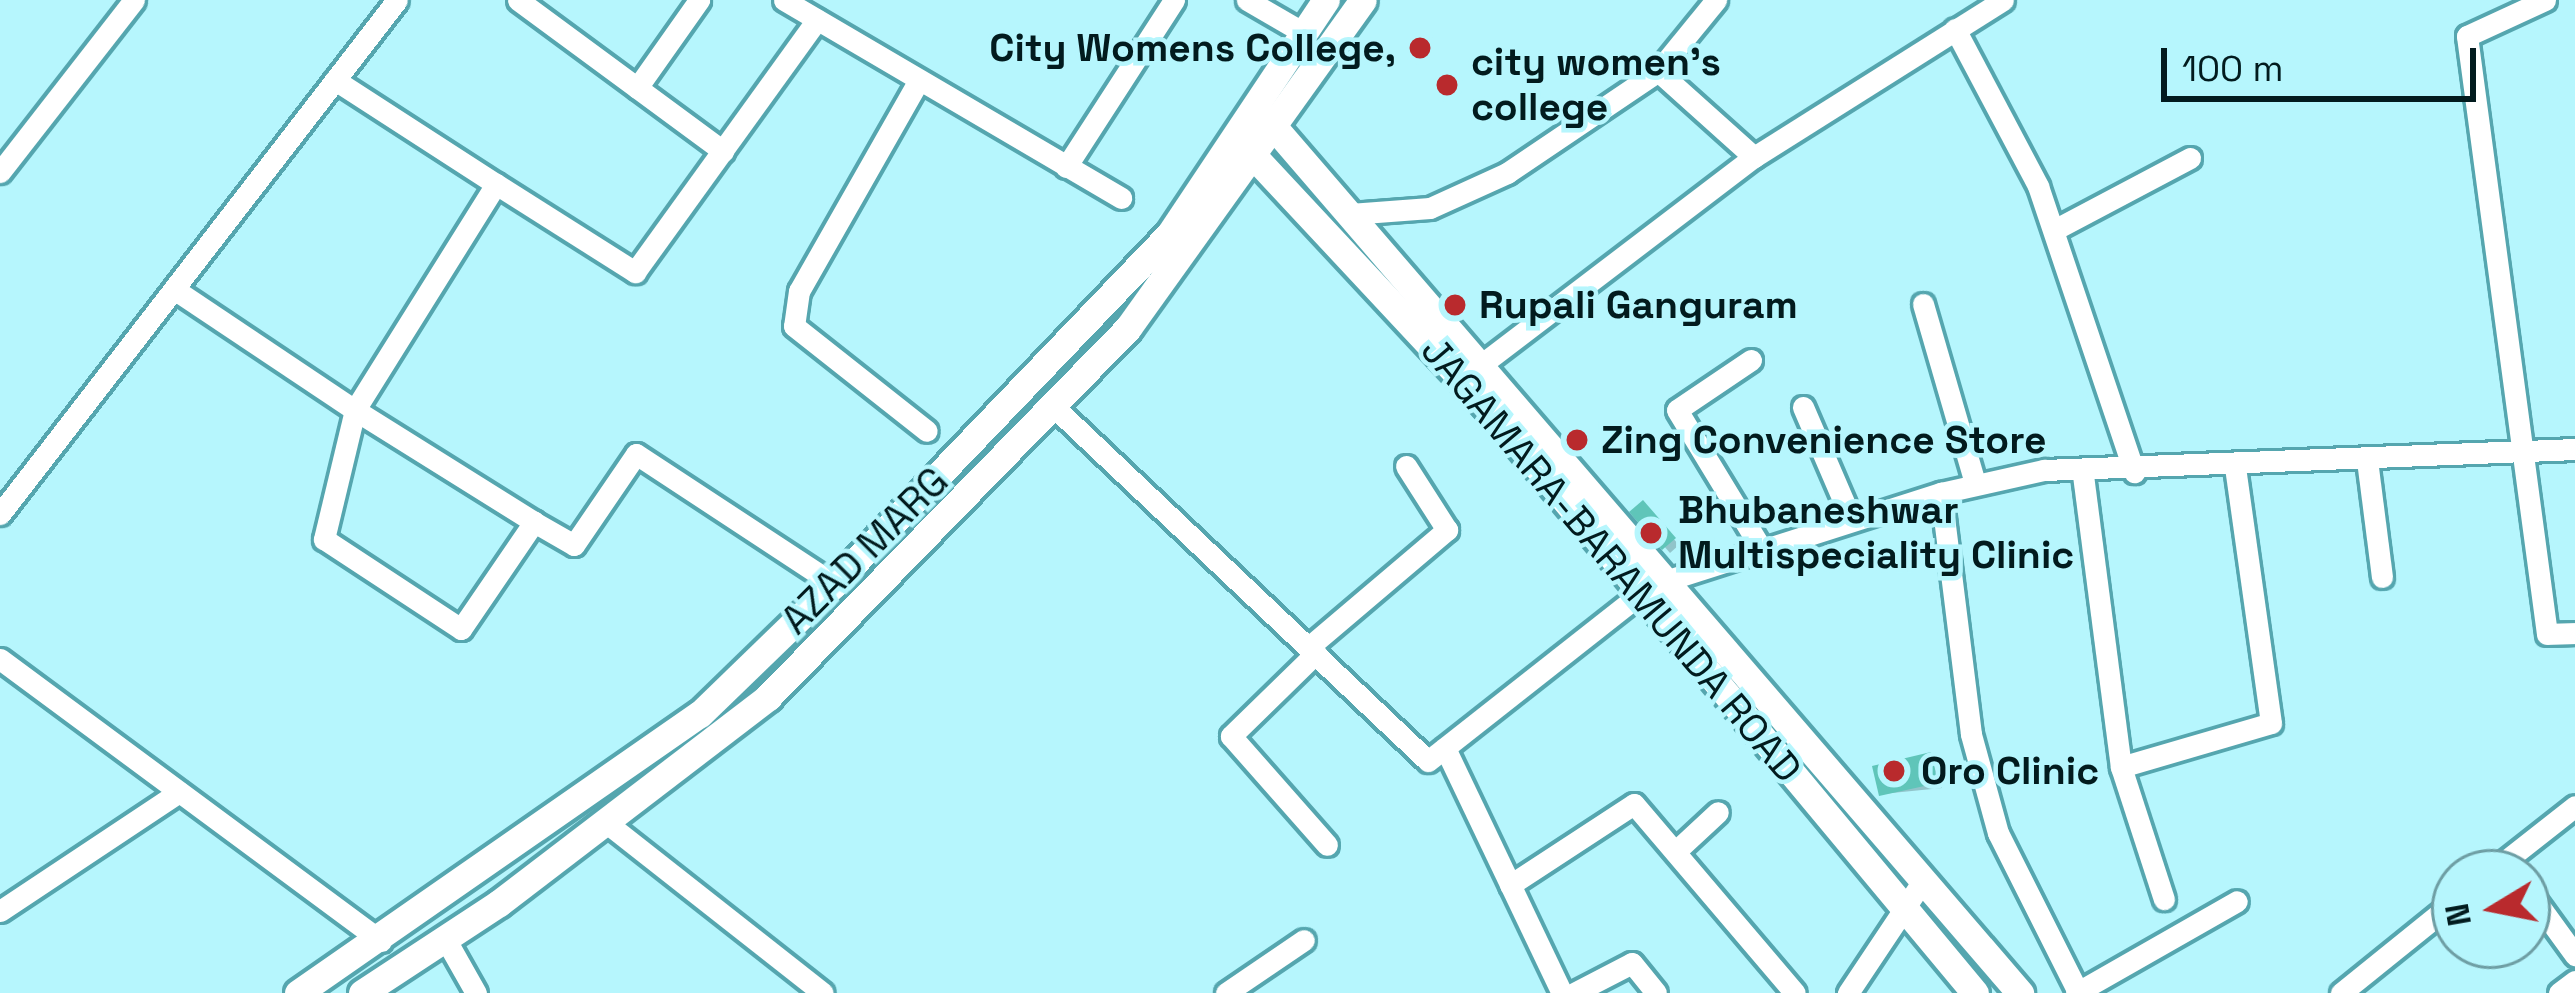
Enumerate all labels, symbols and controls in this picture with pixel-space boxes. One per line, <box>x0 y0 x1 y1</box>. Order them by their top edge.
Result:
scale bar <box>2167 24 2482 98</box>
place label: City Womens College, <box>989 25 1396 71</box>
marker: City Womens College, <box>1407 35 1433 61</box>
place label: city women's college <box>1471 40 1721 131</box>
text: 100 m <box>2182 46 2283 92</box>
marker: city women's college <box>1434 72 1460 98</box>
place label: Rupali Ganguram <box>1479 282 1798 328</box>
marker: Rupali Ganguram <box>1442 292 1468 318</box>
street label: JAGAMARA-BARAMUNDA ROAD <box>1411 328 1811 792</box>
place label: Zing Convenience Store <box>1601 417 2046 463</box>
marker: Zing Convenience Store <box>1564 427 1590 453</box>
street label: AZAD MARG <box>772 458 958 644</box>
place label: Bhubaneshwar Multispeciality Clinic <box>1678 488 2074 579</box>
marker: Bhubaneshwar Multispeciality Clinic <box>1635 517 1667 549</box>
place label: Oro Clinic <box>1921 748 2099 794</box>
marker: Oro Clinic <box>1878 755 1910 787</box>
north arrow <box>2431 849 2551 969</box>
text: N <box>2436 900 2481 929</box>

